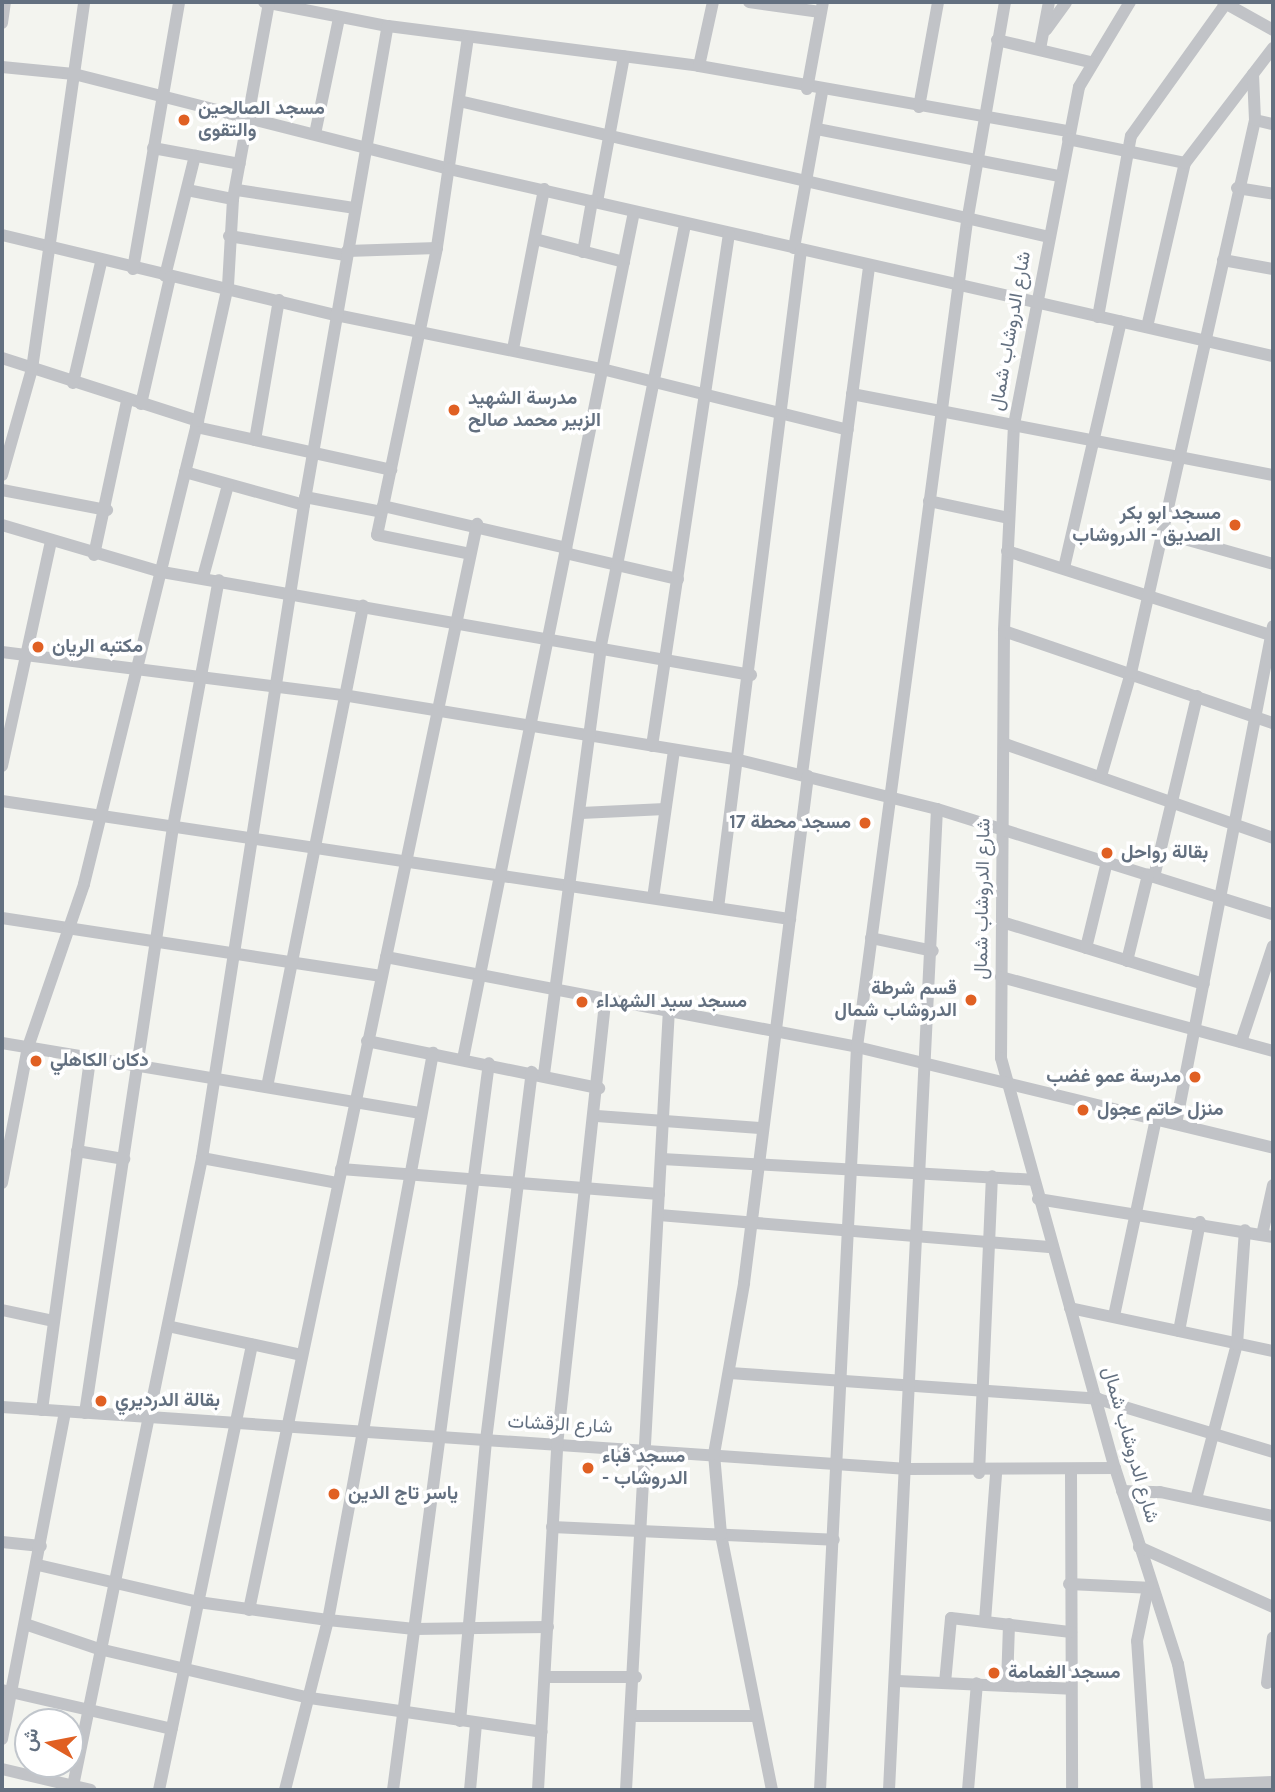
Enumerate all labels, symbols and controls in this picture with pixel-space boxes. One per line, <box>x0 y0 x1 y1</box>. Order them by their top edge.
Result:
place label: مسجد الصالحين والتقوى <box>198 98 325 142</box>
marker: مسجد الصالحين والتقوى <box>176 112 192 128</box>
street label: شارع الدروشاب شمال <box>986 250 1036 412</box>
place label: مدرسة الشهيد الزبير محمد صالح <box>468 388 601 432</box>
marker: مدرسة الشهيد الزبير محمد صالح <box>446 402 462 418</box>
place label: مسجد ابو بكر الصديق - الدروشاب <box>1072 503 1221 547</box>
marker: مسجد ابو بكر الصديق - الدروشاب <box>1227 517 1243 533</box>
place label: مكتبه الريان <box>52 636 143 658</box>
marker: مكتبه الريان <box>30 639 46 655</box>
place label: مسجد محطة 17 <box>729 812 851 834</box>
marker: مسجد محطة 17 <box>857 815 873 831</box>
street label: شارع الدروشاب شمال <box>970 818 996 980</box>
place label: بقالة رواحل <box>1121 842 1208 864</box>
marker: بقالة رواحل <box>1099 845 1115 861</box>
place label: قسم شرطة الدروشاب شمال <box>835 978 957 1022</box>
place label: مسجد سيد الشهداء <box>596 991 747 1013</box>
marker: قسم شرطة الدروشاب شمال <box>963 992 979 1008</box>
marker: مسجد سيد الشهداء <box>574 994 590 1010</box>
place label: دكان الكاهلي <box>50 1050 149 1072</box>
marker: دكان الكاهلي <box>28 1053 44 1069</box>
place label: مدرسة عمو غضب <box>1046 1066 1181 1088</box>
marker: مدرسة عمو غضب <box>1187 1069 1203 1085</box>
place label: منزل حاتم عجول <box>1097 1099 1224 1121</box>
marker: منزل حاتم عجول <box>1075 1102 1091 1118</box>
street label: شارع الدروشاب شمال <box>1097 1364 1163 1526</box>
place label: بقالة الدرديري <box>115 1390 220 1412</box>
marker: بقالة الدرديري <box>93 1393 109 1409</box>
street label: شارع الرقشات <box>507 1411 613 1439</box>
place label: مسجد قباء - الدروشاب <box>602 1446 688 1490</box>
marker: مسجد قباء - الدروشاب <box>580 1460 596 1476</box>
place label: ياسر تاج الدين <box>348 1483 458 1505</box>
marker: ياسر تاج الدين <box>326 1486 342 1502</box>
place label: مسجد الغمامة <box>1008 1662 1120 1684</box>
marker: مسجد الغمامة <box>986 1665 1002 1681</box>
north arrow <box>14 1708 84 1778</box>
text: ش <box>17 1727 43 1753</box>

